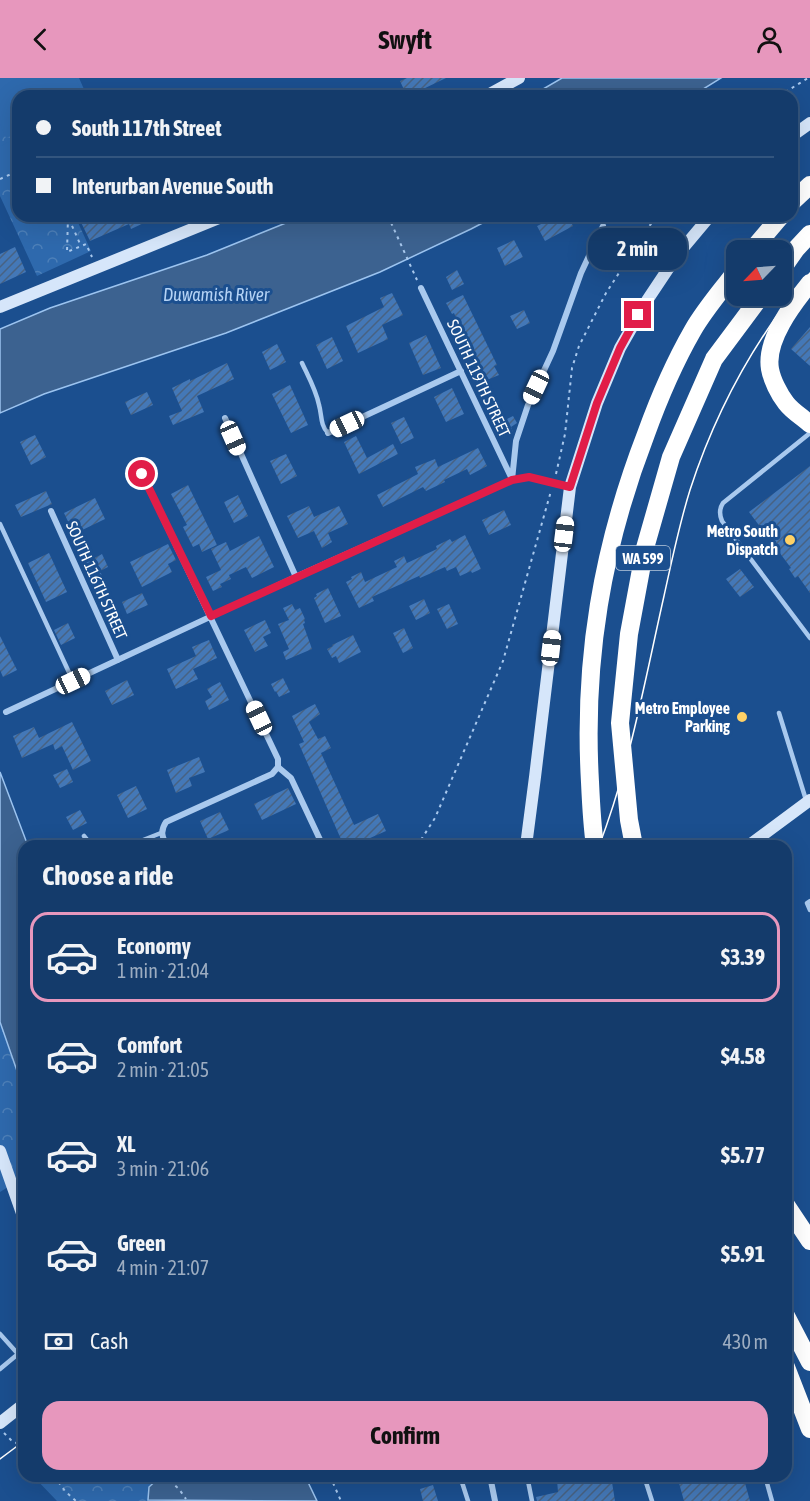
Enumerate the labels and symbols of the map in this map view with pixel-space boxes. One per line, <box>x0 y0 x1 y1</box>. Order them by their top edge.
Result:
callout: 2 min <box>588 228 688 270</box>
north arrow <box>726 240 792 306</box>
water label: Duwamish River <box>163 284 270 305</box>
route end <box>624 301 651 328</box>
street label: SOUTH 119TH STREET <box>444 316 514 440</box>
car <box>520 367 552 407</box>
car <box>327 408 367 440</box>
car <box>217 418 249 458</box>
route start <box>128 460 155 487</box>
car <box>553 515 575 553</box>
street label: SOUTH 116TH STREET <box>63 518 131 642</box>
place label: Metro South Dispatch <box>707 522 778 558</box>
marker: Metro South Dispatch <box>783 533 797 547</box>
road number: WA 599 <box>616 546 670 570</box>
car <box>540 629 562 667</box>
car <box>53 665 93 697</box>
car <box>243 698 275 738</box>
place label: Metro Employee Parking <box>635 699 730 735</box>
marker: Metro Employee Parking <box>735 710 749 724</box>

